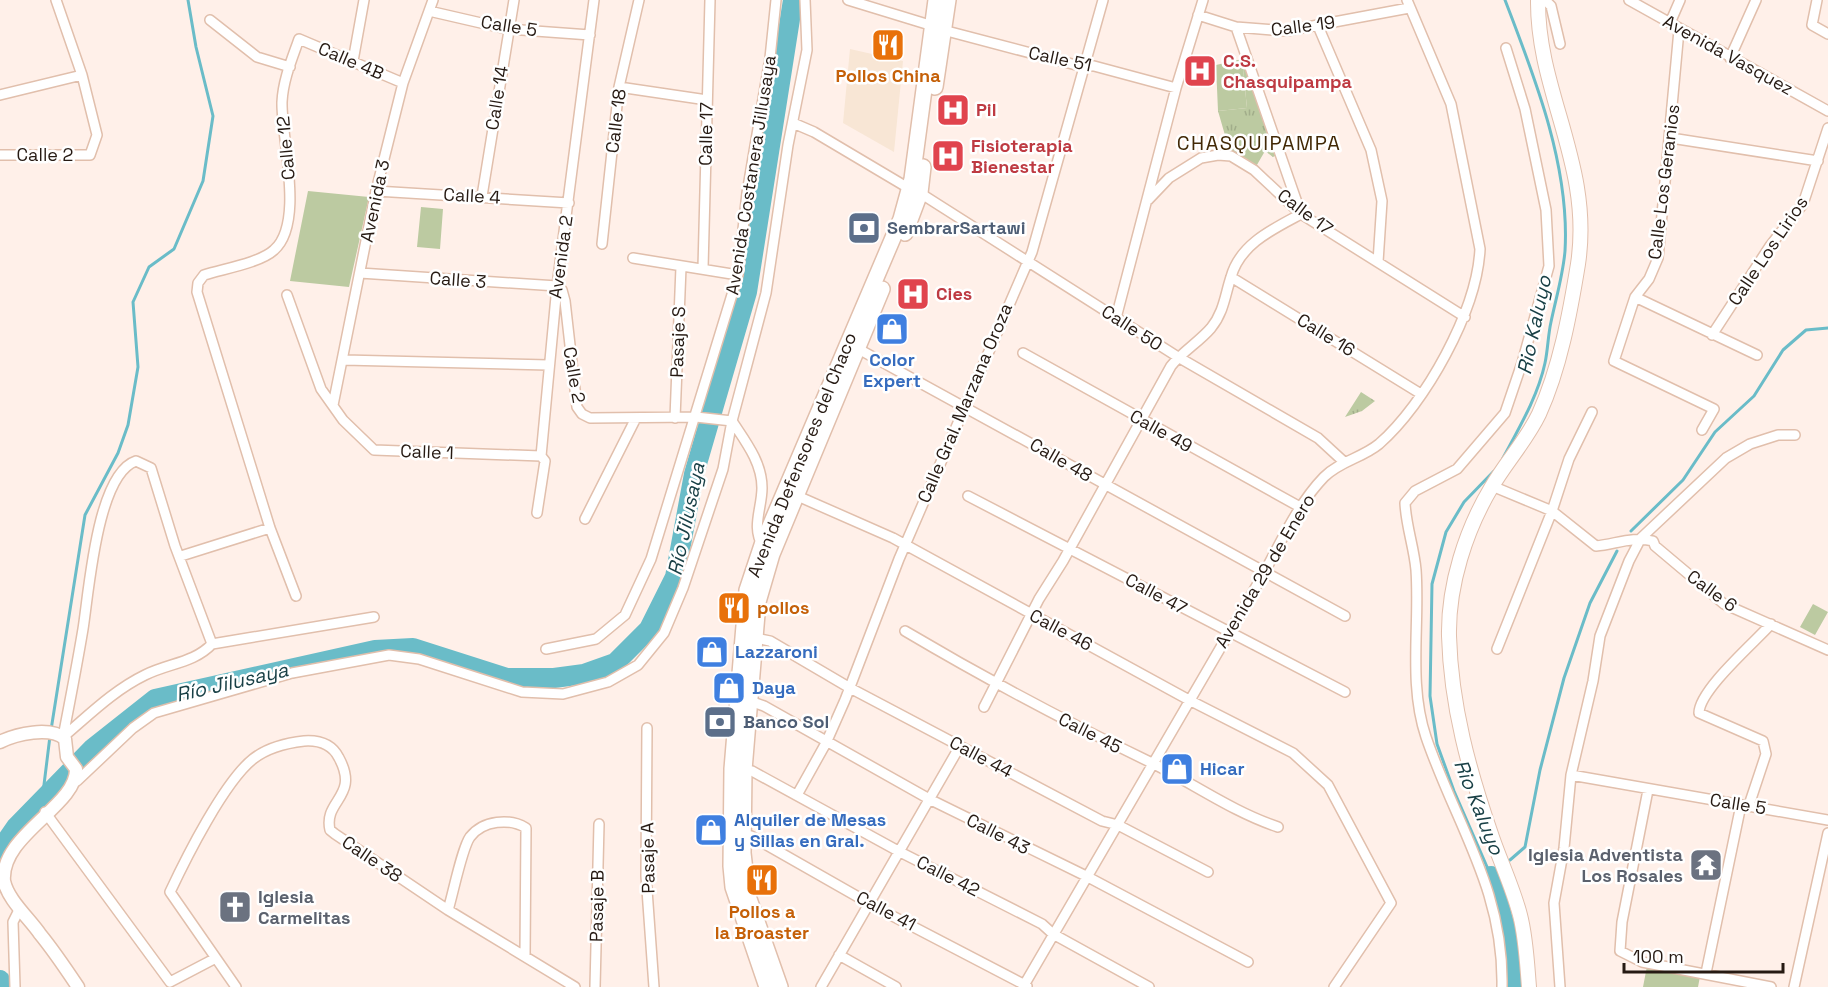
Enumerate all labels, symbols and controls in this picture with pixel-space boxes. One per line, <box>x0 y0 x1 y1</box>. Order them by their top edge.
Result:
street label: Avenida Vasquez <box>1659 9 1797 100</box>
street label: Calle 5 <box>479 10 539 41</box>
street label: Calle 19 <box>1269 10 1336 41</box>
restaurant icon: Pollos China <box>870 27 906 63</box>
street label: Calle 4B <box>315 36 388 85</box>
street label: Calle 51 <box>1026 41 1094 76</box>
place label: C.S. Chasquipampa <box>1223 49 1353 93</box>
street label: Avenida Costanera Jillusaya <box>720 53 781 297</box>
hospital icon: C.S. Chasquipampa <box>1182 53 1218 89</box>
street label: Calle 14 <box>480 64 513 132</box>
place label: Pollos China <box>835 64 941 87</box>
street label: Calle 18 <box>600 87 631 154</box>
hospital icon: Pil <box>935 92 971 128</box>
place label: Pil <box>976 98 996 121</box>
street label: Calle 17 <box>693 102 718 166</box>
street label: Calle Los Geranios <box>1643 103 1684 261</box>
street label: Calle 12 <box>271 115 300 181</box>
district label: CHASQUIPAMPA <box>1177 130 1341 156</box>
place label: Fisioterapia Bienestar <box>971 134 1073 178</box>
hospital icon: Fisioterapia Bienestar <box>930 138 966 174</box>
street label: Calle 2 <box>17 143 73 166</box>
street label: Avenida 3 <box>355 157 394 244</box>
street label: Calle 4 <box>443 183 501 208</box>
street label: Calle 17 <box>1273 183 1338 240</box>
street label: Calle Los Lirios <box>1723 192 1813 310</box>
bank icon: SembrarSartawi <box>846 210 882 246</box>
street label: Avenida 2 <box>543 214 578 300</box>
place label: SembrarSartawi <box>887 216 1026 239</box>
street label: Calle 3 <box>429 266 487 293</box>
water label: Rio Kaluyo <box>1511 273 1557 377</box>
hospital icon: Cies <box>895 276 931 312</box>
place label: Cies <box>936 282 972 305</box>
street label: Calle Gral. Marzana Oroza <box>912 299 1017 506</box>
street label: Calle 50 <box>1097 299 1167 356</box>
street label: Pasaje S <box>665 306 690 378</box>
street label: Calle 16 <box>1293 308 1360 361</box>
shop icon: Color Expert <box>874 311 910 347</box>
street label: Avenida Defensores del Chaco <box>742 329 861 581</box>
street label: Calle 2 <box>558 345 591 405</box>
place label: Color Expert <box>863 348 921 392</box>
street label: Calle 49 <box>1126 404 1197 457</box>
street label: Calle 48 <box>1026 432 1097 487</box>
street label: Calle 1 <box>400 439 454 464</box>
water label: Río Jilusaya <box>661 460 711 578</box>
street label: Avenida 29 de Enero <box>1209 489 1320 652</box>
street label: Calle 6 <box>1682 565 1742 617</box>
street label: Calle 47 <box>1121 568 1191 619</box>
restaurant icon: pollos <box>716 590 752 626</box>
place label: pollos <box>757 596 810 619</box>
street label: Calle 46 <box>1026 603 1097 656</box>
shop icon: Lazzaroni <box>694 634 730 670</box>
place label: Lazzaroni <box>735 640 818 663</box>
water label: Río Jilusaya <box>173 656 291 708</box>
shop icon: Daya <box>711 670 747 706</box>
place label: Daya <box>752 676 796 699</box>
bank icon: Banco Sol <box>702 704 738 740</box>
street label: Calle 45 <box>1055 707 1126 758</box>
place label: Banco Sol <box>743 710 829 733</box>
street label: Calle 44 <box>946 730 1017 783</box>
shop icon: Hicar <box>1159 751 1195 787</box>
water label: Rio Kaluyo <box>1448 756 1510 859</box>
place label: Hicar <box>1200 757 1245 780</box>
street label: Calle 5 <box>1708 788 1768 819</box>
place label: Alquiler de Mesas y Sillas en Gral. <box>734 808 886 852</box>
street label: Calle 43 <box>963 808 1034 859</box>
shop icon: Alquiler de Mesas y Sillas en Gral. <box>693 812 729 848</box>
street label: Pasaje A <box>635 822 660 894</box>
street label: Calle 38 <box>338 830 407 887</box>
place label: Iglesia Adventista Los Rosales <box>1528 843 1684 887</box>
temple icon: Iglesia Adventista Los Rosales <box>1688 847 1724 883</box>
street label: Calle 42 <box>913 850 984 901</box>
restaurant icon: Pollos a la Broaster <box>744 862 780 898</box>
street label: Pasaje B <box>584 870 609 942</box>
place label: Iglesia Carmelitas <box>258 885 350 929</box>
street label: Calle 41 <box>852 885 920 936</box>
church icon: Iglesia Carmelitas <box>217 889 253 925</box>
place label: Pollos a la Broaster <box>715 900 809 944</box>
scale bar <box>1624 936 1783 974</box>
text: 100 m <box>1633 945 1684 968</box>

